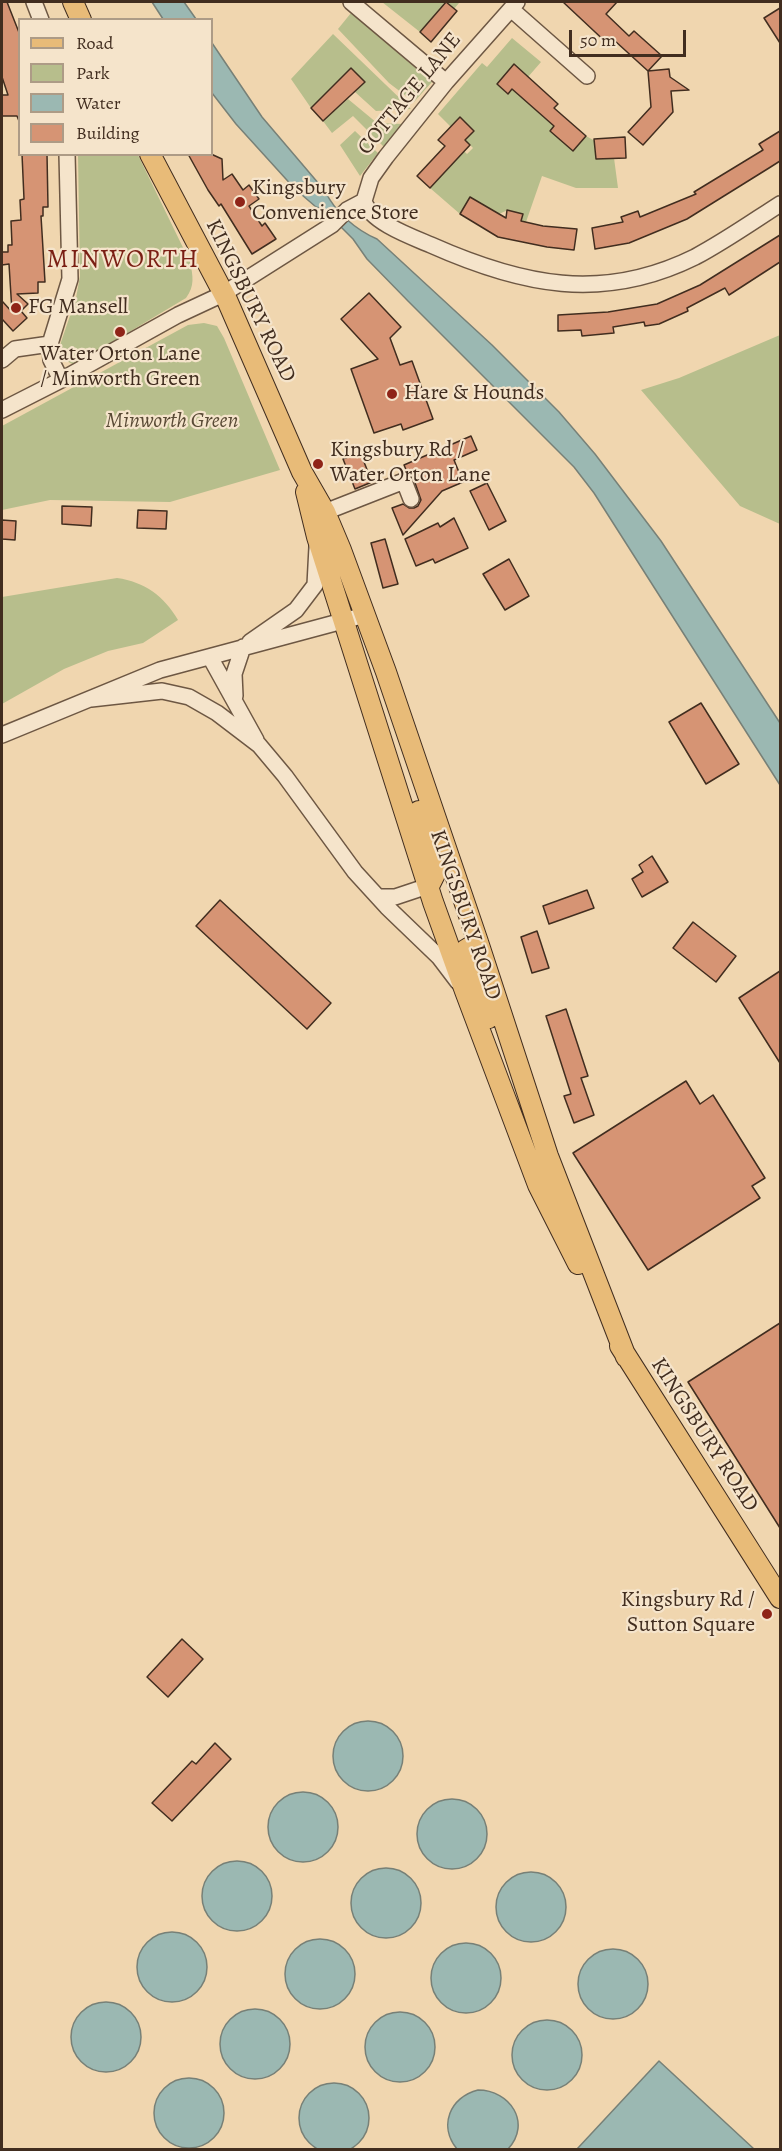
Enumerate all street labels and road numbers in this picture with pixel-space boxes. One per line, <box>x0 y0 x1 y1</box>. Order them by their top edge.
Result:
street label: COTTAGE LANE <box>352 27 468 161</box>
street label: KINGSBURY ROAD <box>199 215 301 387</box>
street label: KINGSBURY ROAD <box>424 826 506 1004</box>
street label: KINGSBURY ROAD <box>644 1353 764 1517</box>

